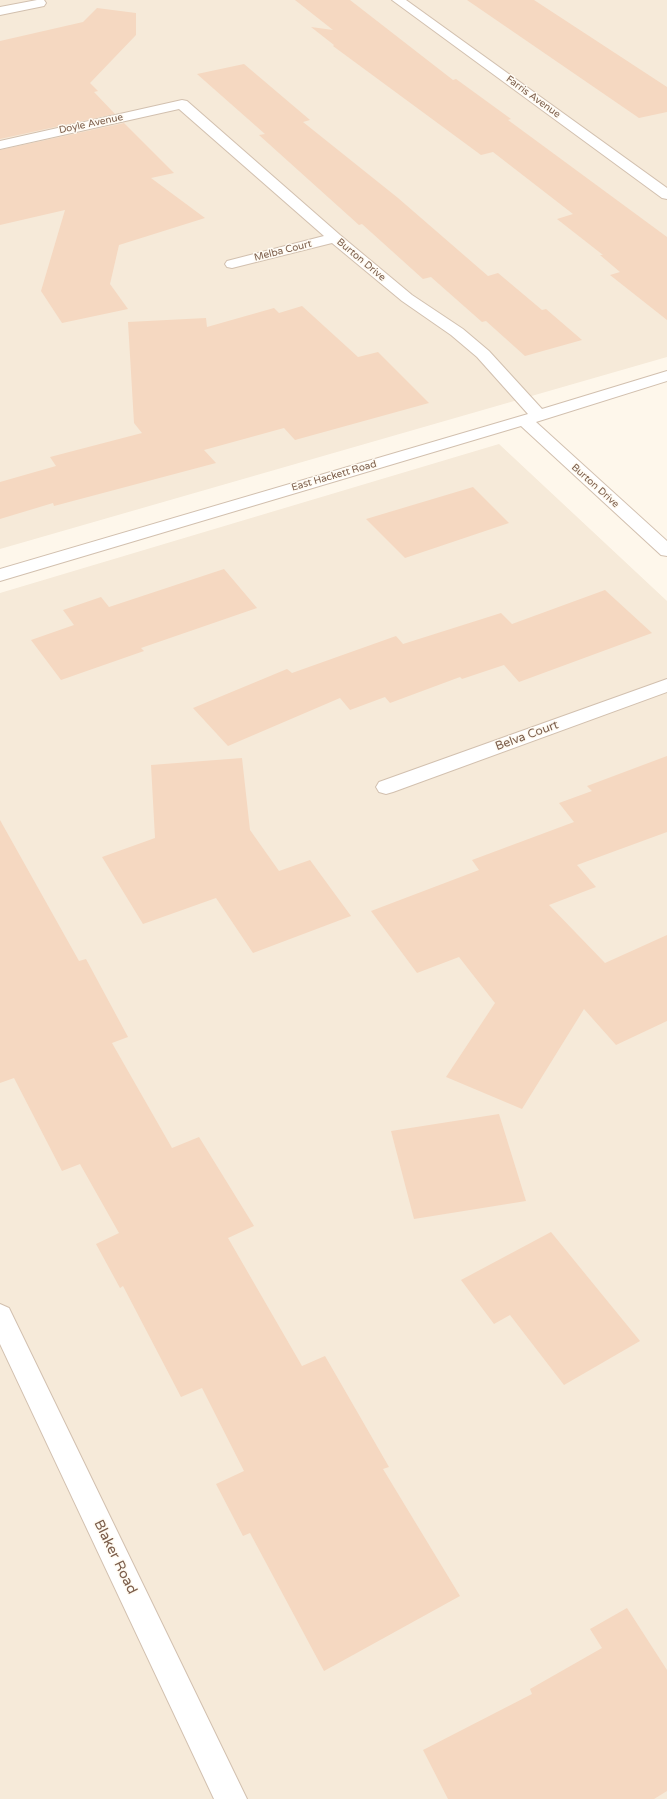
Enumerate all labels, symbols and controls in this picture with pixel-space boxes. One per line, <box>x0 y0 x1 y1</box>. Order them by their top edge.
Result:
street label: Farris Avenue <box>503 73 563 121</box>
street label: Doyle Avenue <box>58 111 124 137</box>
street label: Burton Drive <box>334 236 388 284</box>
street label: Melba Court <box>253 238 313 264</box>
street label: East Hackett Road <box>290 458 378 494</box>
street label: Burton Drive <box>569 461 621 511</box>
street label: Belva Court <box>493 718 561 754</box>
street label: Blaker Road <box>90 1517 140 1597</box>

